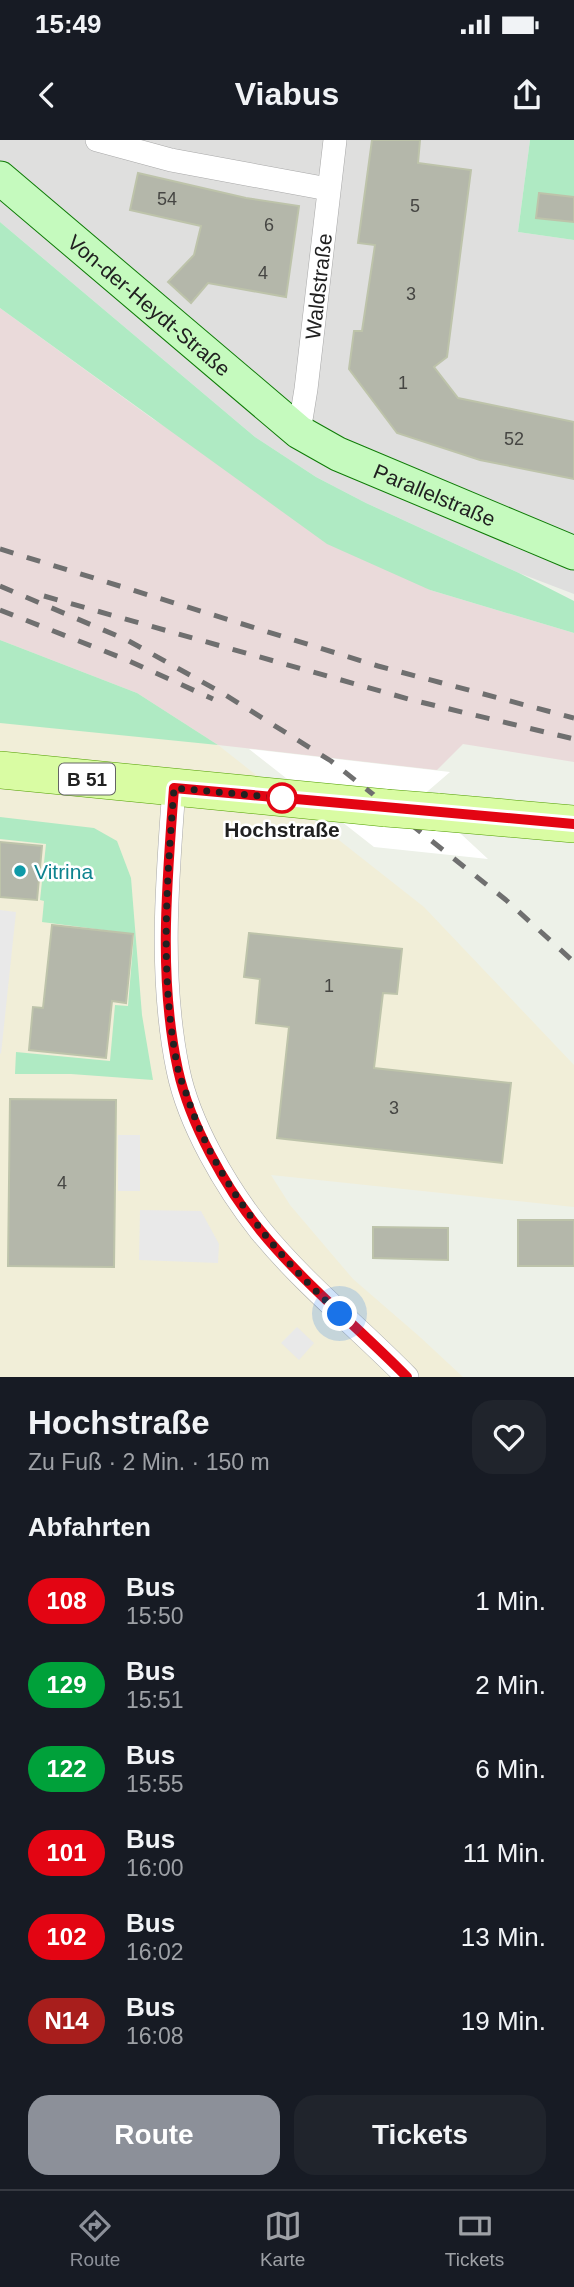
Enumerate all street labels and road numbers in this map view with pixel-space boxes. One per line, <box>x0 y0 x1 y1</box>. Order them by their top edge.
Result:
street label: Von-der-Heydt-Straße <box>64 230 235 380</box>
street label: Waldstraße <box>300 232 336 341</box>
street label: Parallelstraße <box>371 459 499 530</box>
road number: B 51 <box>59 764 115 794</box>

